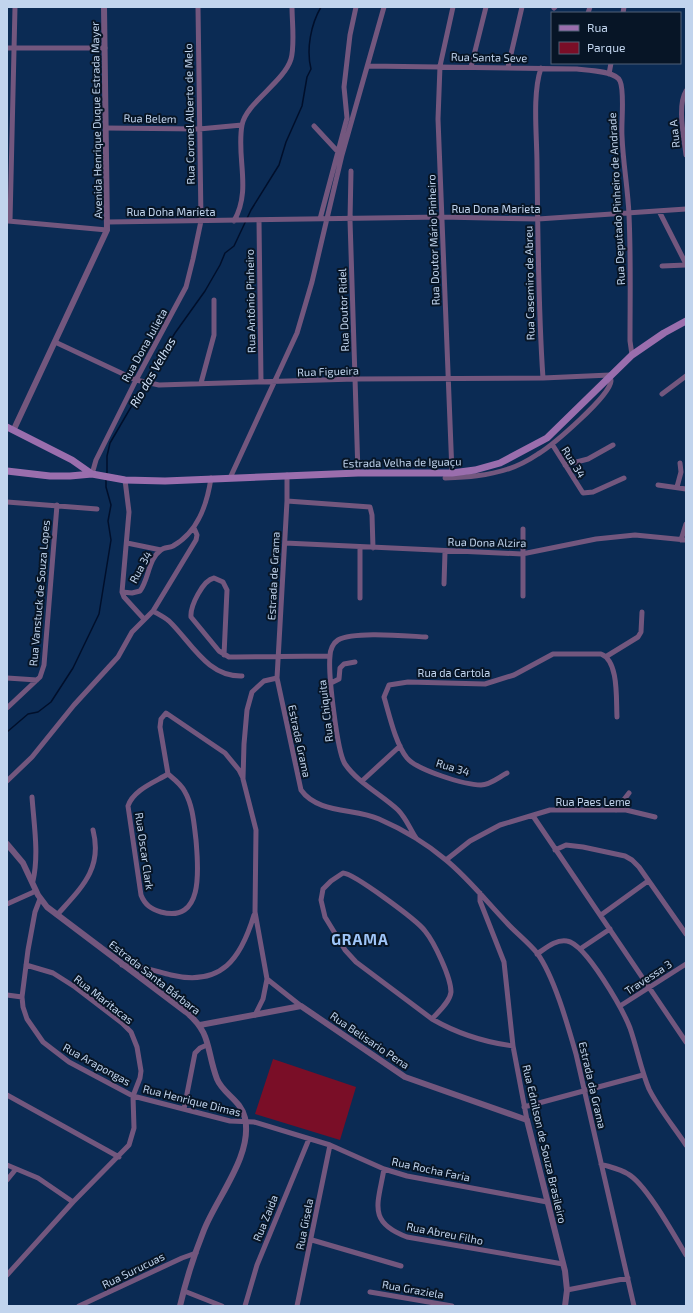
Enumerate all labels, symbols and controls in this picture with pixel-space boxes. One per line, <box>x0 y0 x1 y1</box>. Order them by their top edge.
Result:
legend <box>551 12 681 64</box>
text: Rua <box>587 20 608 34</box>
street label: Avenida Henrique Duque Estrada Mayer <box>88 21 104 219</box>
text: Parque <box>587 40 625 54</box>
street label: Rua Coronel Alberto de Melo <box>181 43 197 185</box>
street label: Rua Santa Seve <box>451 50 527 64</box>
street label: Rua Belem <box>123 111 177 125</box>
street label: Rua Deputado Pinheiro de Andrade <box>605 112 627 286</box>
street label: Rua A <box>666 119 682 149</box>
street label: Rua Doutor Mário Pinheiro <box>424 174 442 306</box>
street label: Rua Dona Marieta <box>452 202 540 215</box>
street label: Rua Doha Marieta <box>127 205 215 218</box>
street label: Rua Casemiro de Abreu <box>522 226 536 340</box>
street label: Rua Antônio Pinheiro <box>243 249 257 353</box>
street label: Rua Doutor Ridel <box>335 267 351 352</box>
street label: Rua Dona Julieta <box>118 306 170 384</box>
water label: Rio das Velhas <box>126 334 178 410</box>
street label: Rua Figueira <box>297 363 359 379</box>
street label: Rua 34 <box>559 444 589 480</box>
street label: Estrada Velha de Iguaçu <box>342 454 462 471</box>
street label: Rua Vanstuck de Souza Lopes <box>26 519 52 667</box>
street label: Estrada de Grama <box>264 531 282 621</box>
street label: Rua Dona Alzira <box>448 535 526 549</box>
street label: Rua 34 <box>126 549 154 585</box>
street label: Rua da Cartola <box>418 666 490 679</box>
street label: Rua Chiquita <box>315 679 335 743</box>
street label: Estrada Grama <box>286 703 314 779</box>
street label: Rua 34 <box>435 756 472 778</box>
street label: Rua Paes Leme <box>555 795 631 808</box>
street label: Rua Oscar Clark <box>133 811 157 891</box>
district label: GRAMA <box>331 930 389 948</box>
street label: Estrada Santa Bárbara <box>107 937 203 1017</box>
street label: Travessa 3 <box>622 957 674 997</box>
street label: Rua Maritacas <box>72 972 137 1026</box>
street label: Rua Belisario Pena <box>328 1009 412 1071</box>
street label: Rua Arapongas <box>61 1040 133 1088</box>
street label: Estrada da Grama <box>577 1040 609 1130</box>
street label: Rua Ednilson de Souza Brasileiro <box>520 1063 570 1225</box>
street label: Rua Henrique Dimas <box>142 1082 243 1119</box>
street label: Rua Rocha Faria <box>391 1154 471 1184</box>
street label: Rua Zaida <box>250 1193 280 1243</box>
street label: Rua Gisela <box>293 1197 315 1251</box>
street label: Rua Abreu Filho <box>406 1219 484 1247</box>
street label: Rua Surucuas <box>100 1249 167 1291</box>
street label: Rua Graziela <box>381 1277 445 1301</box>

